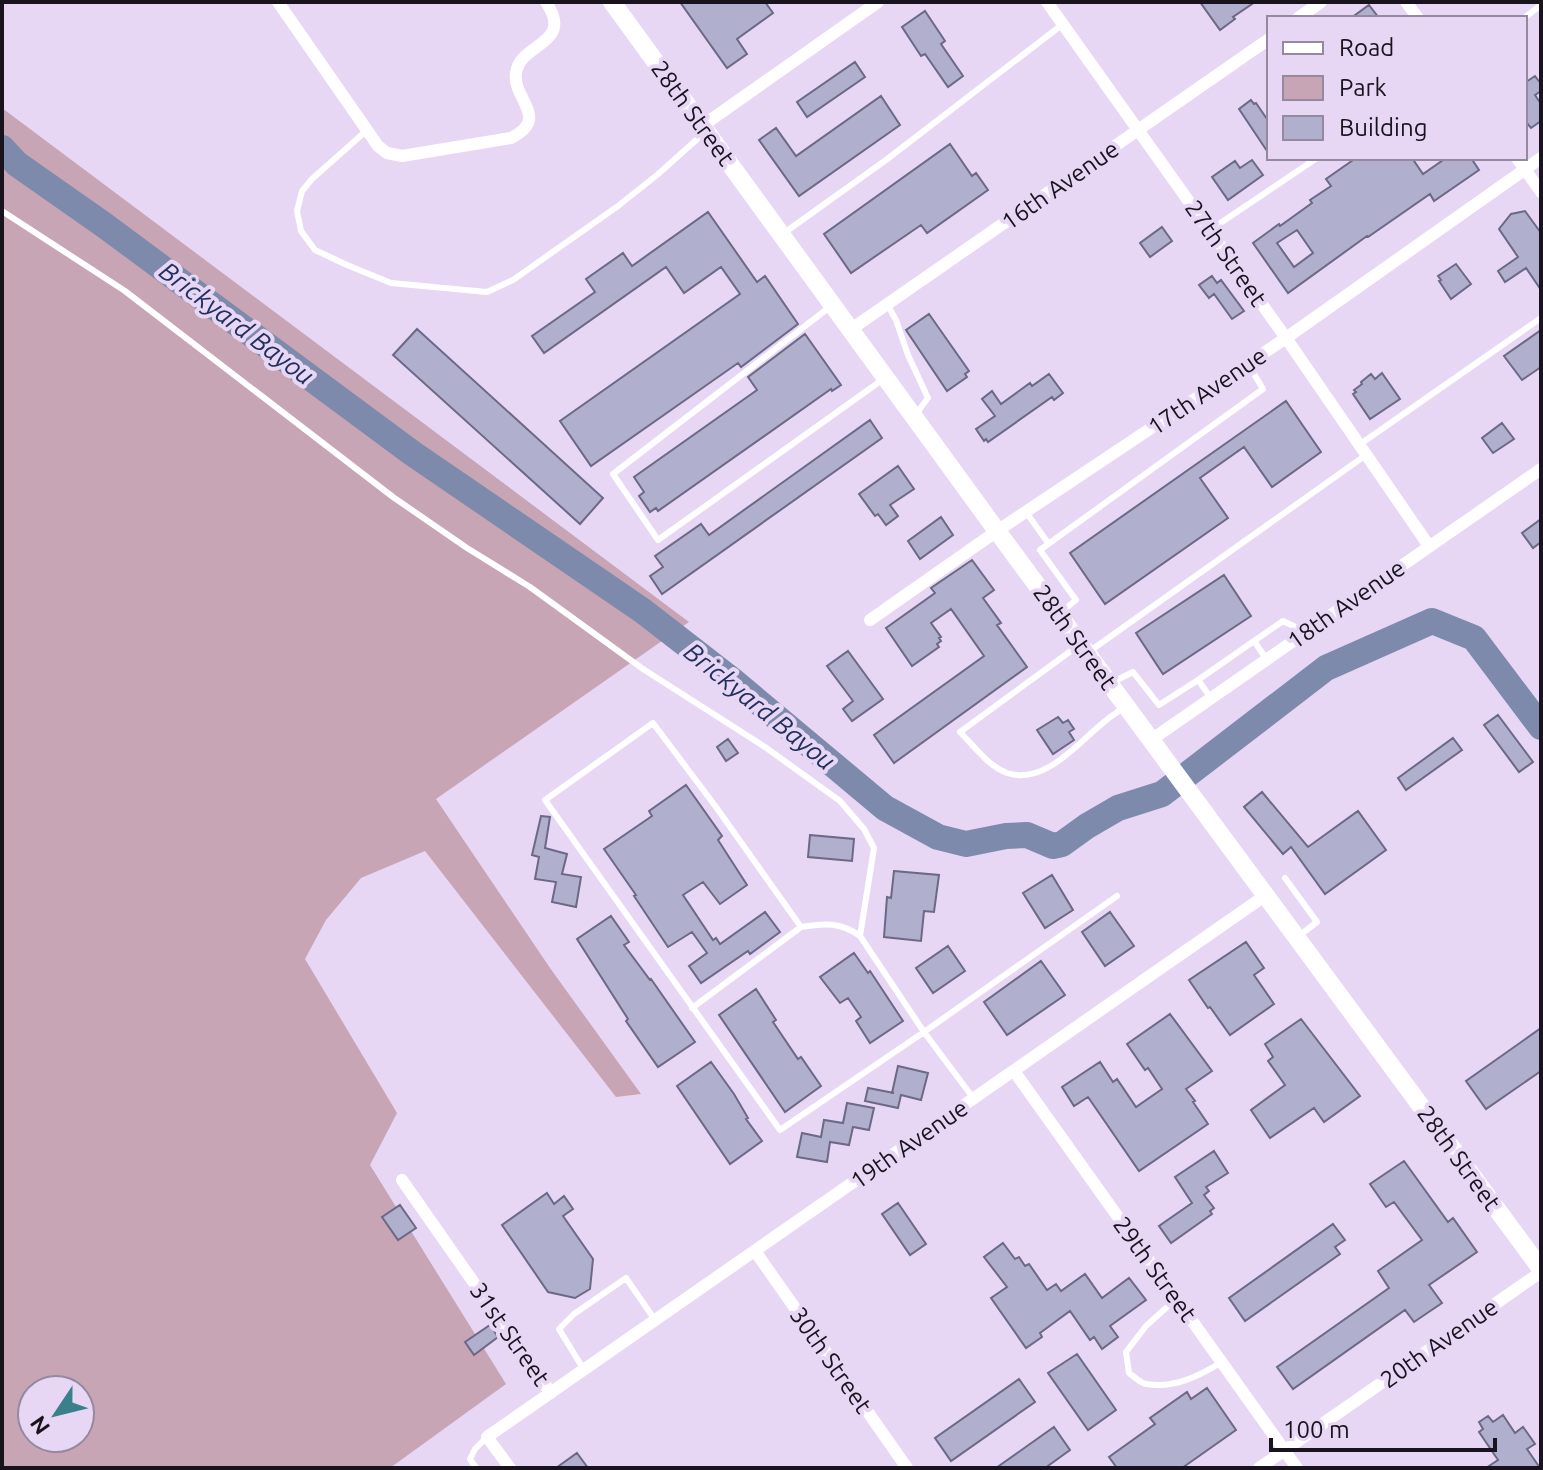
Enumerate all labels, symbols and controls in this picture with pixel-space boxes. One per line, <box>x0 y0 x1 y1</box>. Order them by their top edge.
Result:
legend <box>1267 16 1527 160</box>
text: Road <box>1339 34 1394 61</box>
street label: 28th Street <box>646 55 740 171</box>
text: Park <box>1339 74 1387 101</box>
text: Building <box>1339 114 1427 141</box>
street label: 16th Avenue <box>996 135 1124 235</box>
street label: 27th Street <box>1180 195 1273 311</box>
water label: Brickyard Bayou <box>154 256 320 390</box>
street label: 17th Avenue <box>1143 342 1271 440</box>
street label: 18th Avenue <box>1282 554 1410 654</box>
street label: 28th Street <box>1028 579 1122 695</box>
water label: Brickyard Bayou <box>679 636 841 776</box>
street label: 19th Avenue <box>845 1094 973 1194</box>
street label: 28th Street <box>1412 1100 1506 1216</box>
street label: 29th Street <box>1108 1211 1202 1327</box>
street label: 31st Street <box>465 1277 556 1391</box>
street label: 20th Avenue <box>1375 1293 1503 1393</box>
street label: 30th Street <box>785 1302 878 1418</box>
north arrow <box>16 1374 96 1454</box>
scale bar <box>1271 1402 1495 1452</box>
text: N <box>24 1412 54 1440</box>
text: 100 m <box>1283 1416 1350 1443</box>

